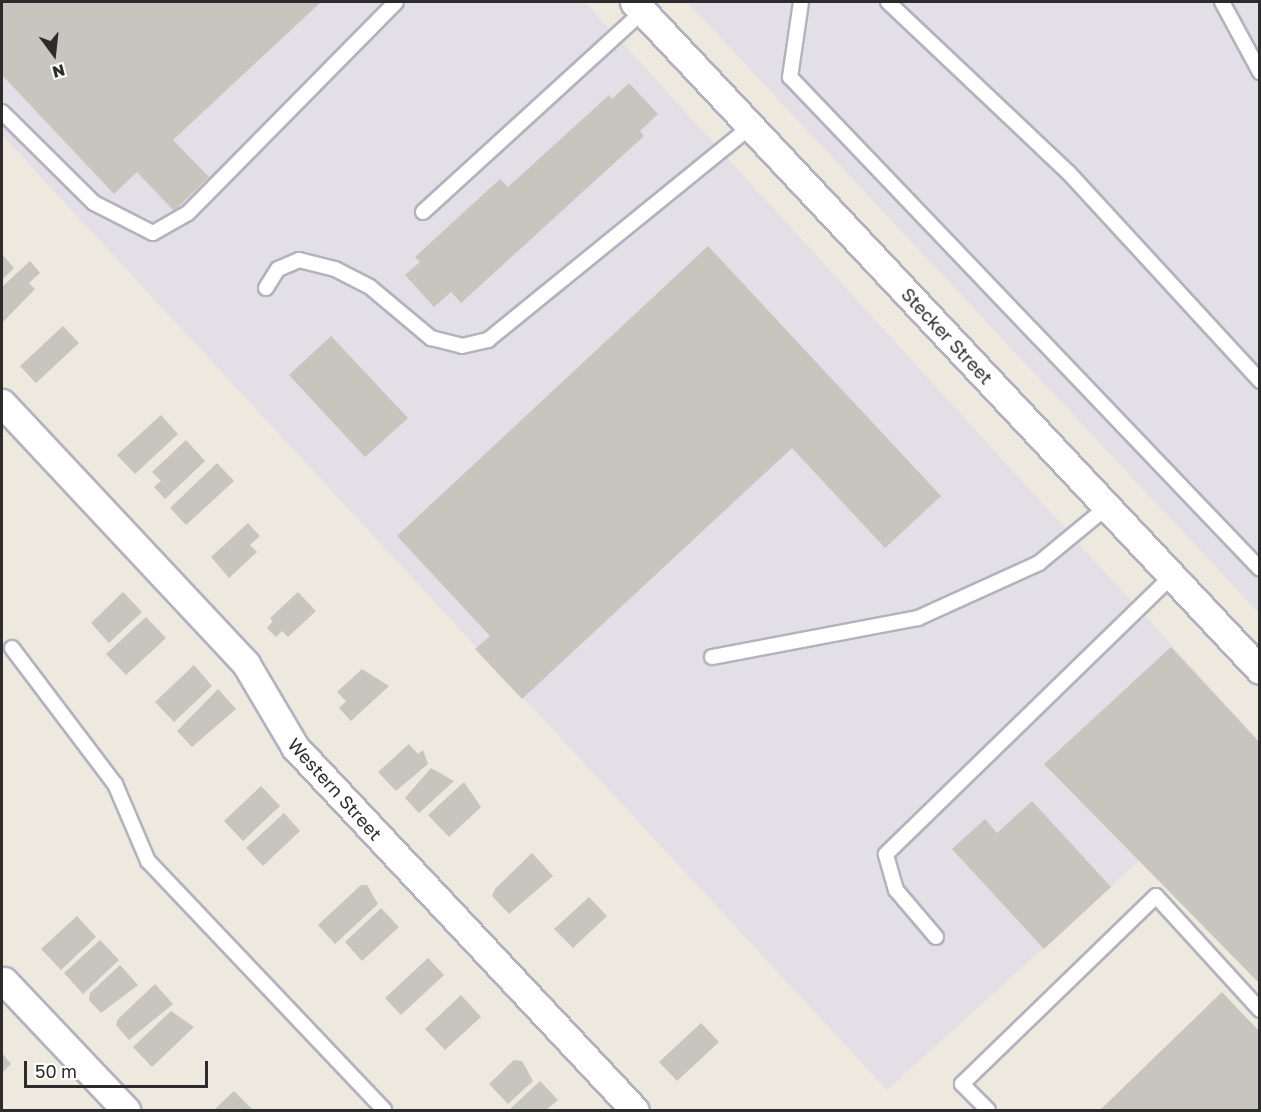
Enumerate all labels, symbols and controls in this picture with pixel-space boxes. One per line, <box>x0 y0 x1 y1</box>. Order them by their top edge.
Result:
north arrow <box>24 24 84 84</box>
text: N <box>50 60 67 83</box>
street label: Stecker Street <box>897 283 997 389</box>
street label: Western Street <box>283 733 387 845</box>
scale bar <box>27 1049 212 1087</box>
text: 50 m <box>35 1060 77 1082</box>

